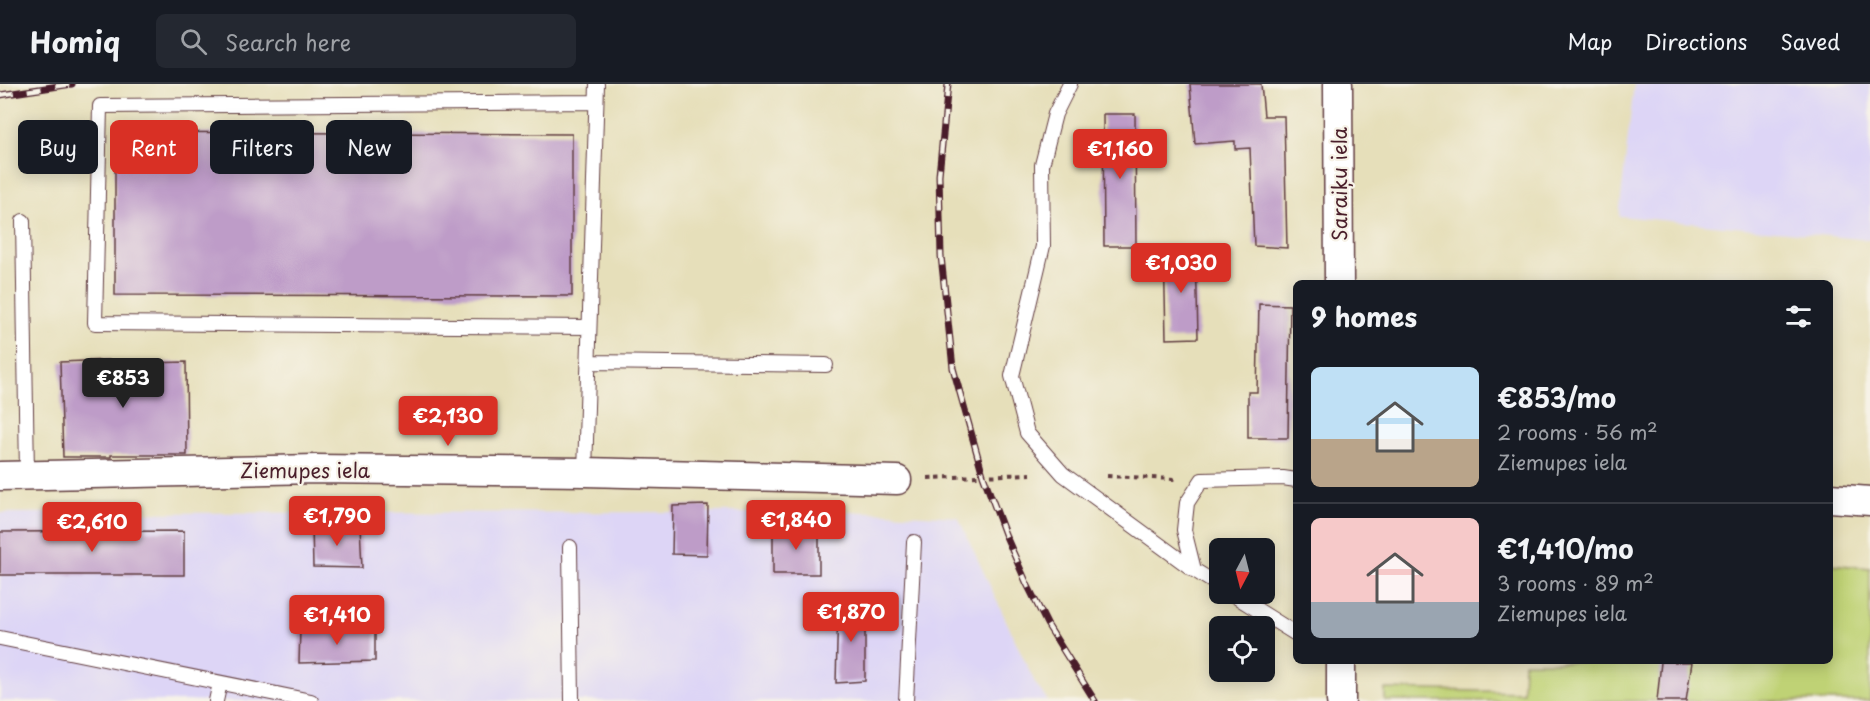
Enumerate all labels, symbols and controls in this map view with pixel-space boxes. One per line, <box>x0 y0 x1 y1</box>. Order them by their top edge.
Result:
search box <box>156 14 576 68</box>
text: Homiq <box>30 20 120 63</box>
icon: search <box>177 25 210 58</box>
text: Search here <box>225 25 351 58</box>
text: Map <box>1567 25 1612 57</box>
text: Directions <box>1645 25 1747 57</box>
text: Saved <box>1780 25 1840 57</box>
chip: Buy <box>18 120 98 174</box>
chip: Rent <box>110 120 198 174</box>
chip: Filters <box>210 120 314 174</box>
chip: New <box>326 120 412 174</box>
street label: Saraiķu iela <box>1324 126 1354 241</box>
pin: €1,160 <box>1071 129 1169 180</box>
text: €1,160 <box>1087 133 1153 163</box>
pin: €1,030 <box>1132 243 1230 294</box>
text: €1,030 <box>1145 247 1217 277</box>
text: 9 homes <box>1311 297 1417 336</box>
icon: filters <box>1782 300 1815 333</box>
pin: €853 <box>87 358 159 409</box>
text: €853 <box>96 362 150 392</box>
text: €853/mo <box>1497 378 1616 417</box>
icon: home <box>1359 391 1431 463</box>
pin: €2,130 <box>399 396 497 447</box>
text: €2,130 <box>413 400 483 430</box>
text: 2 rooms · 56 m² <box>1497 417 1658 447</box>
text: Ziemupes iela <box>1497 447 1627 477</box>
street label: Ziemupes iela <box>240 455 371 485</box>
pin: €1,790 <box>288 496 386 547</box>
text: €1,790 <box>303 500 371 530</box>
pin: €1,840 <box>747 500 845 551</box>
pin: €2,610 <box>43 502 141 553</box>
text: €1,840 <box>760 504 832 534</box>
text: €2,610 <box>57 506 127 536</box>
text: €1,410/mo <box>1497 529 1633 568</box>
north arrow <box>1209 538 1275 604</box>
map controls <box>1209 538 1275 682</box>
icon: home <box>1359 542 1431 614</box>
text: 3 rooms · 89 m² <box>1497 568 1654 598</box>
pin: €1,870 <box>802 592 900 643</box>
pin: €1,410 <box>288 595 386 646</box>
text: €1,870 <box>817 596 885 626</box>
text: Ziemupes iela <box>1497 598 1627 628</box>
text: €1,410 <box>303 599 371 629</box>
button: locate <box>1209 616 1275 682</box>

